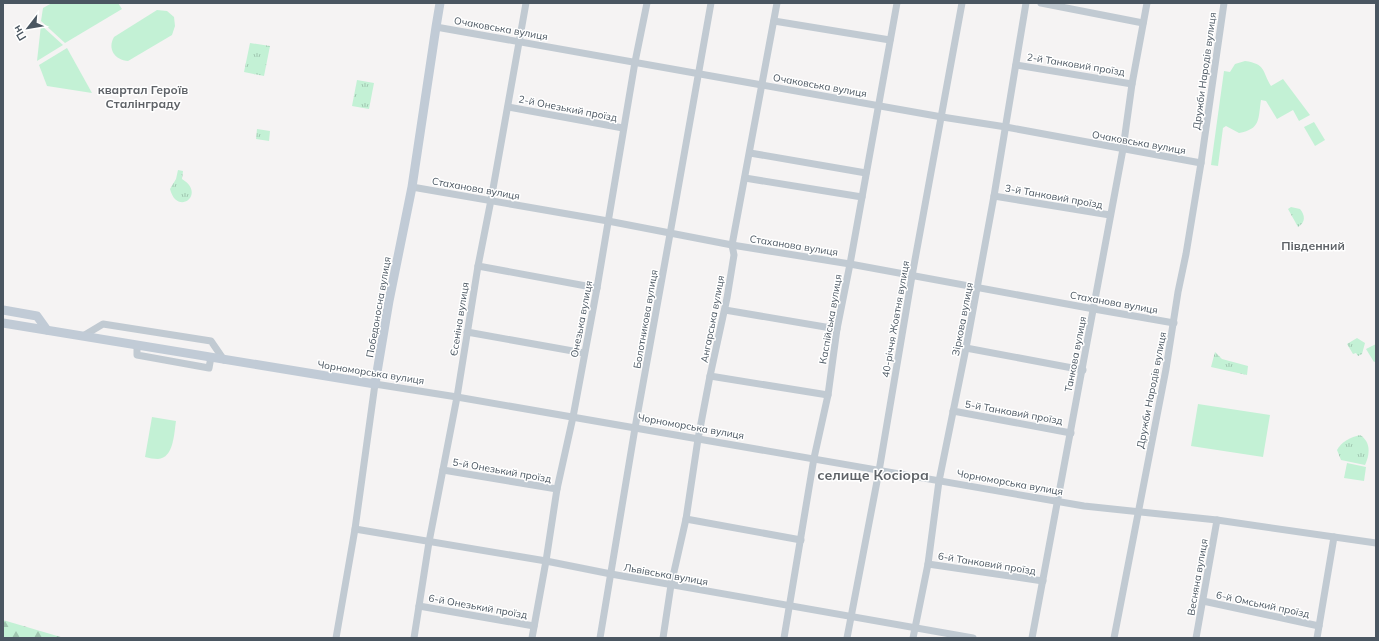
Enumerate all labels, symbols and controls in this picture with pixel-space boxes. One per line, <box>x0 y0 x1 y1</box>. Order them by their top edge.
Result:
north arrow <box>8 8 48 48</box>
street label: Дружби Народів вулиця <box>1190 12 1219 131</box>
street label: Очаковська вулиця <box>453 14 549 43</box>
text: Пн <box>9 23 29 43</box>
street label: 2-й Танковий проїзд <box>1026 50 1126 79</box>
street label: Очаковська вулиця <box>772 71 868 100</box>
district label: квартал Героїв Сталінграду <box>98 82 188 111</box>
street label: 2-й Онезький проїзд <box>518 93 618 124</box>
street label: Очаковська вулиця <box>1091 128 1187 157</box>
street label: Стаханова вулиця <box>431 174 521 203</box>
street label: 3-й Танковий проїзд <box>1004 181 1104 211</box>
street label: Стаханова вулиця <box>749 232 839 259</box>
district label: Південний <box>1281 238 1345 253</box>
street label: Победоносна вулиця <box>363 256 394 359</box>
street label: 40-річчя Жовтня вулиця <box>879 260 912 378</box>
street label: Болотникова вулиця <box>630 269 661 370</box>
street label: Каспійська вулиця <box>816 273 845 365</box>
street label: Ангарська вулиця <box>698 274 727 364</box>
street label: Онезька вулиця <box>568 280 595 359</box>
street label: Єсеніна вулиця <box>447 281 472 357</box>
street label: Зіркова вулиця <box>949 281 976 357</box>
street label: Стаханова вулиця <box>1069 288 1159 317</box>
street label: Танкова вулиця <box>1062 315 1089 393</box>
street label: Дружби Народів вулиця <box>1134 331 1169 449</box>
street label: Чорноморська вулиця <box>317 358 425 387</box>
street label: 5-й Танковий проїзд <box>964 397 1064 427</box>
street label: Чорноморська вулиця <box>637 411 745 442</box>
street label: 5-й Онезький проїзд <box>451 455 552 486</box>
district label: селище Косіора <box>817 466 929 484</box>
street label: Чорноморська вулиця <box>956 467 1064 498</box>
street label: Весняна вулиця <box>1184 538 1211 616</box>
street label: 6-й Танковий проїзд <box>937 549 1037 578</box>
street label: Львівська вулиця <box>623 561 709 588</box>
street label: 6-й Омський проїзд <box>1215 588 1311 621</box>
street label: 6-й Онезький проїзд <box>427 591 528 622</box>

